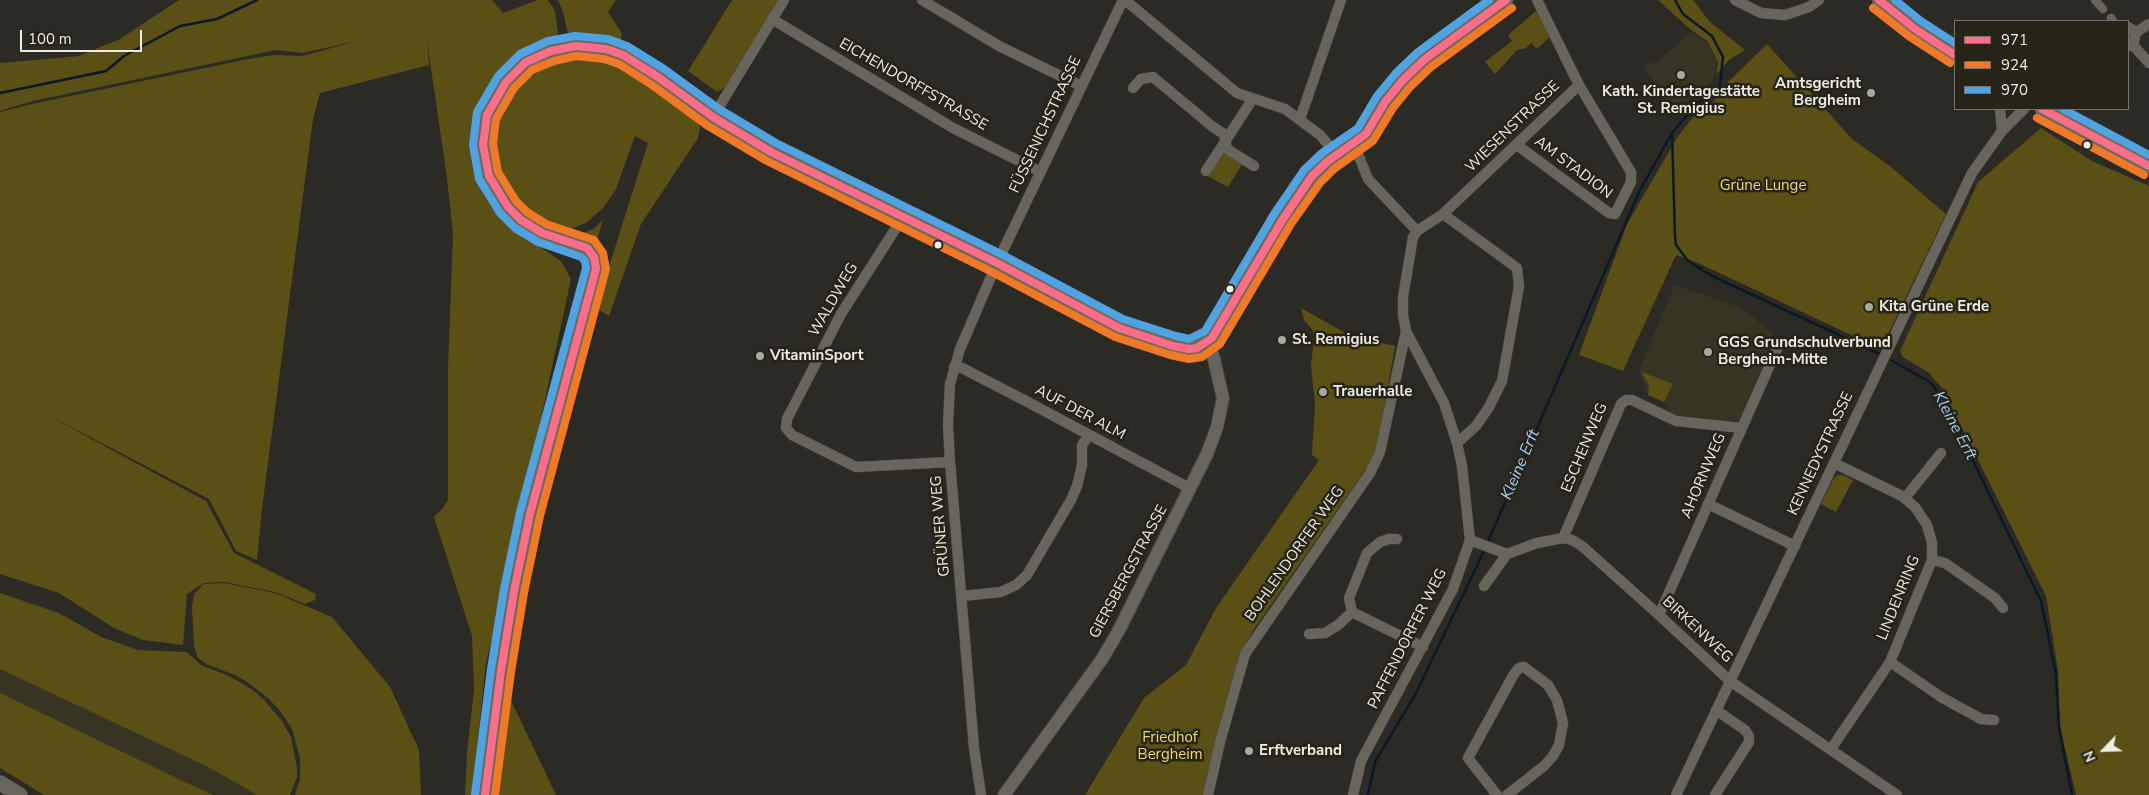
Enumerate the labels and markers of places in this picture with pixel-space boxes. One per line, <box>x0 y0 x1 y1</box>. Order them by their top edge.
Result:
marker: Kath. Kindertagestätte St. Remigius <box>1675 69 1687 81</box>
place label: Amtsgericht Bergheim <box>1775 75 1861 110</box>
place label: Kath. Kindertagestätte St. Remigius <box>1602 83 1760 118</box>
marker: Amtsgericht Bergheim <box>1865 87 1877 99</box>
unlabelled marker <box>2082 140 2092 150</box>
unlabelled marker <box>933 240 943 250</box>
unlabelled marker <box>1225 284 1235 294</box>
place label: Kita Grüne Erde <box>1879 298 1989 316</box>
marker: Kita Grüne Erde <box>1863 301 1875 313</box>
place label: St. Remigius <box>1292 331 1379 349</box>
marker: St. Remigius <box>1276 334 1288 346</box>
place label: GGS Grundschulverbund Bergheim-Mitte <box>1718 334 1891 369</box>
marker: GGS Grundschulverbund Bergheim-Mitte <box>1702 346 1714 358</box>
place label: VitaminSport <box>770 347 863 365</box>
marker: VitaminSport <box>754 350 766 362</box>
place label: Trauerhalle <box>1333 383 1412 401</box>
marker: Trauerhalle <box>1317 386 1329 398</box>
place label: Erftverband <box>1259 742 1342 760</box>
marker: Erftverband <box>1243 745 1255 757</box>

